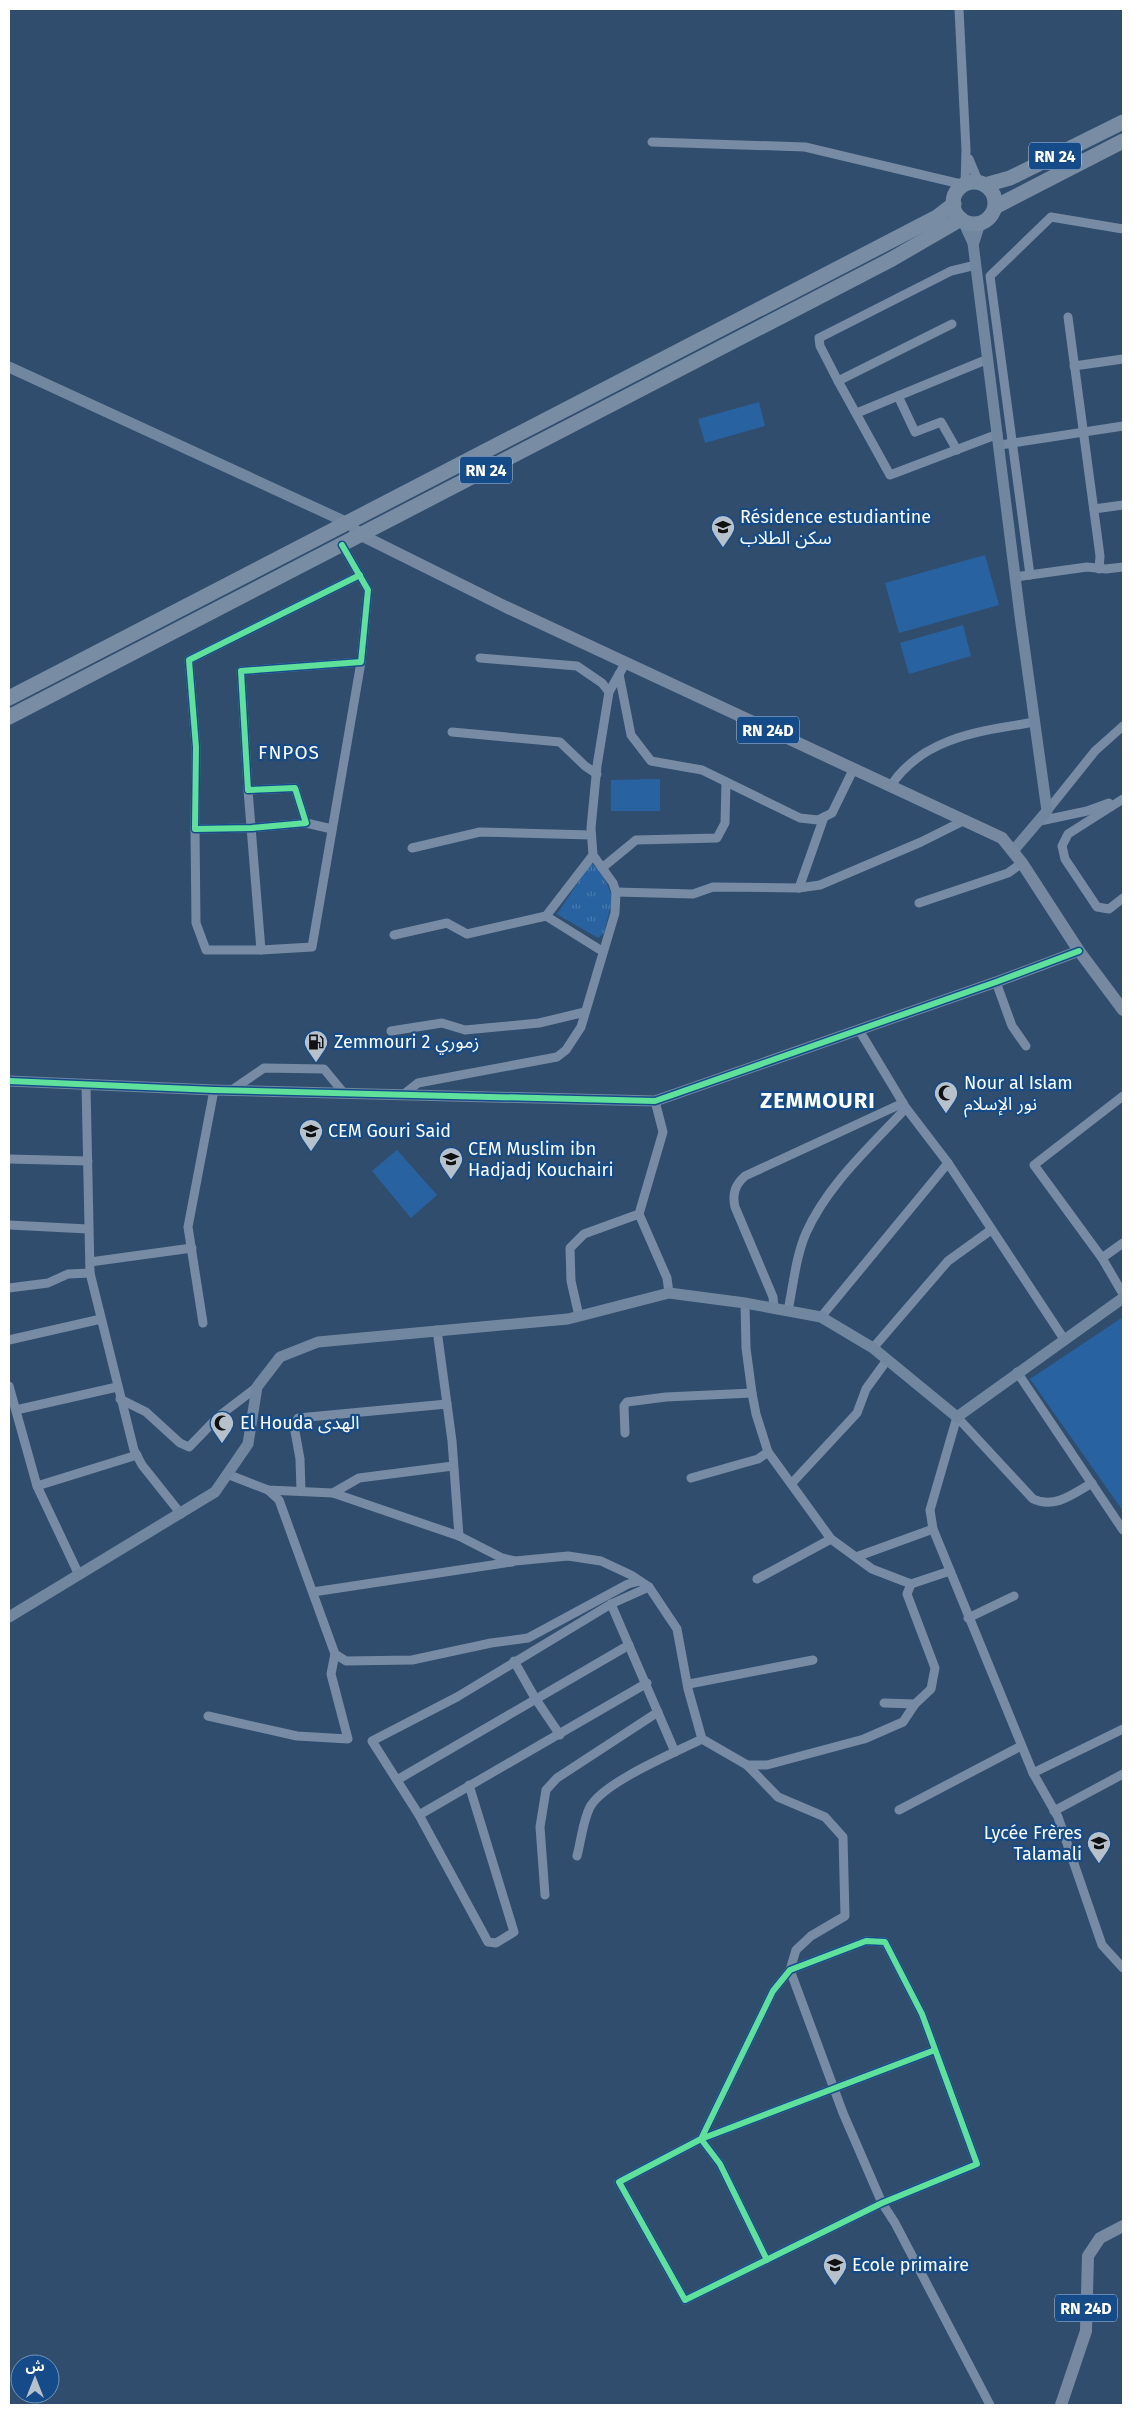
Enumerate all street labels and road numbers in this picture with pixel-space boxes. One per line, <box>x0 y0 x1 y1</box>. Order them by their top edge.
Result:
road number: RN 24 <box>1029 142 1081 170</box>
road number: RN 24 <box>460 456 512 484</box>
road number: RN 24D <box>737 716 799 744</box>
road number: RN 24D <box>1055 2294 1117 2322</box>

